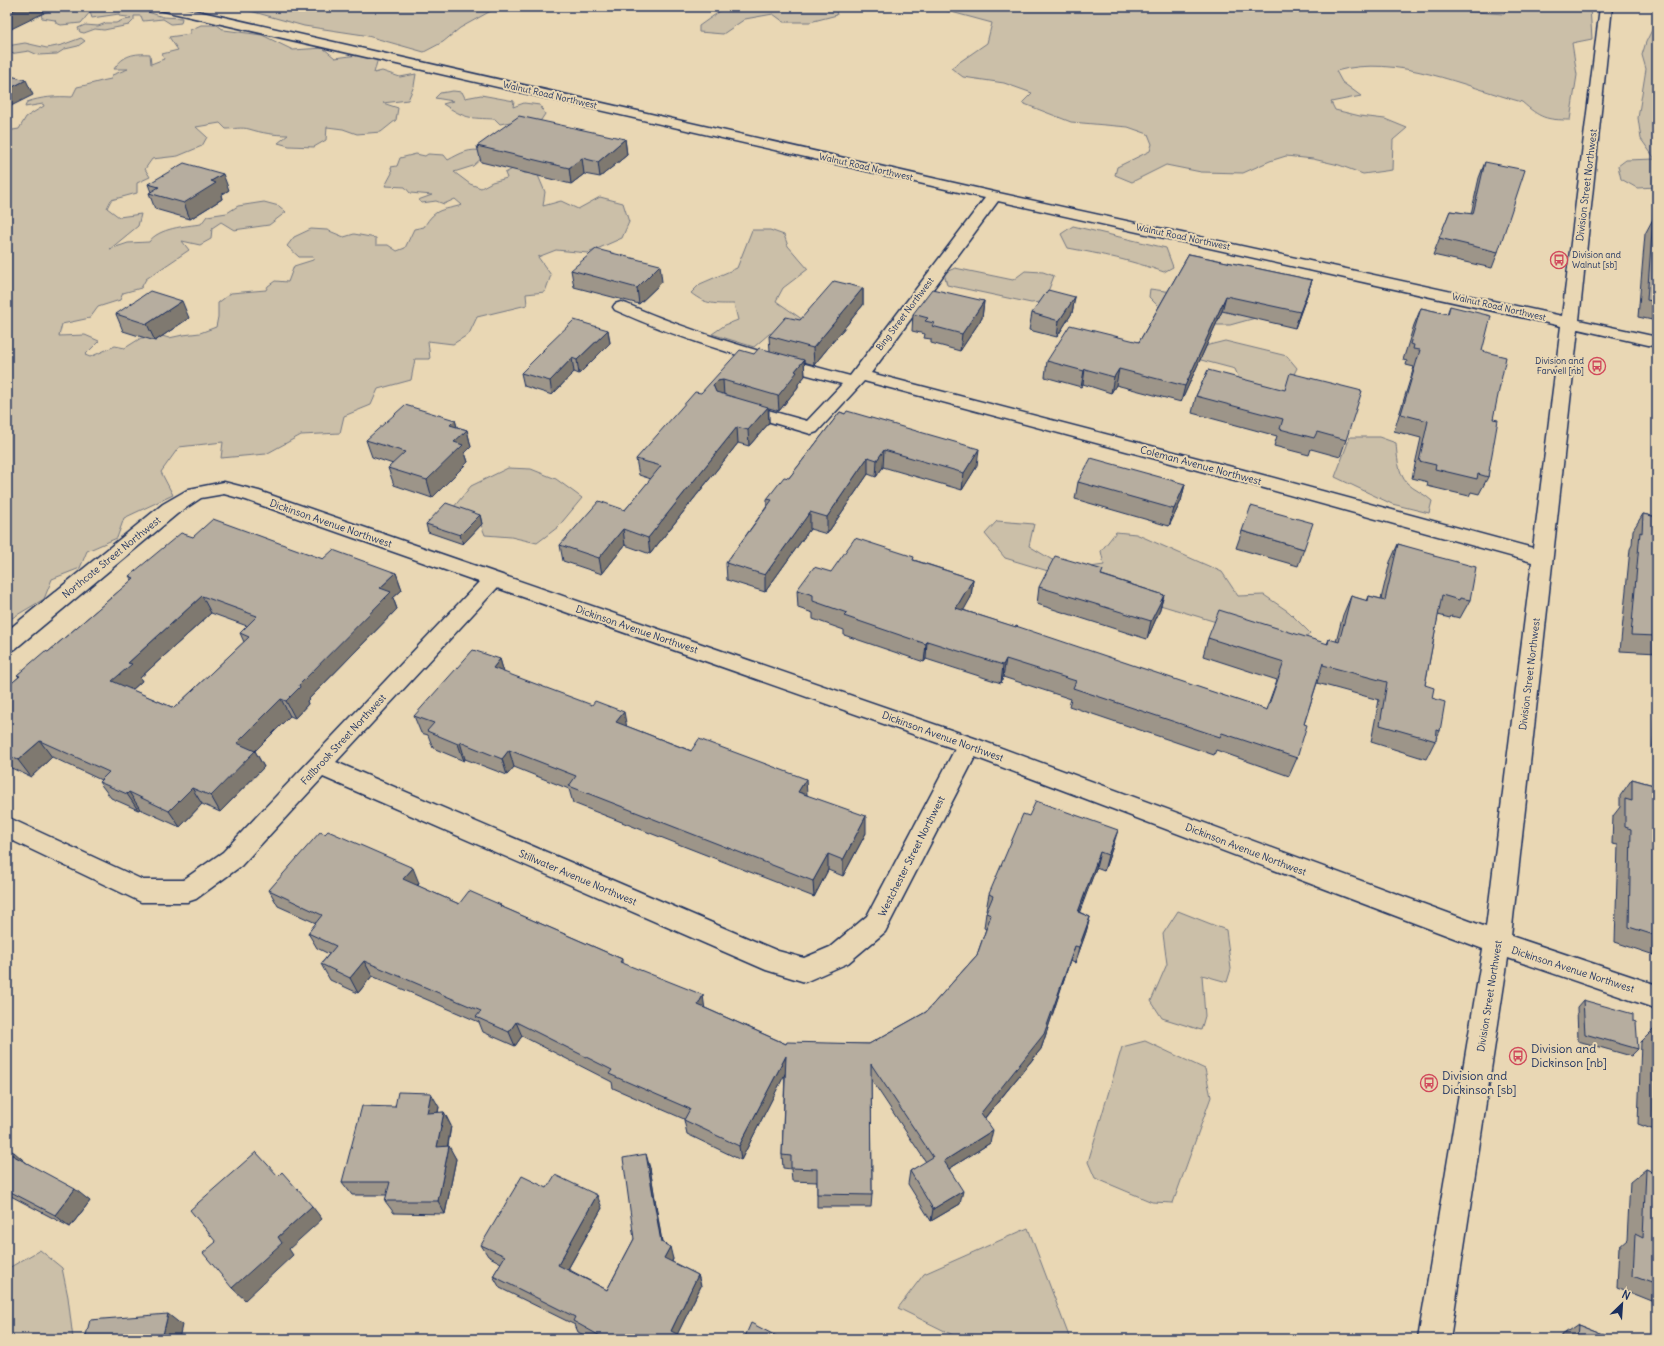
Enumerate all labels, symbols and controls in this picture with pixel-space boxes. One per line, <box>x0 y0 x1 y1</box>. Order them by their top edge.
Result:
street label: Walnut Road Northwest <box>502 78 598 111</box>
street label: Division Street Northwest <box>1573 128 1600 242</box>
street label: Walnut Road Northwest <box>818 150 914 183</box>
street label: Walnut Road Northwest <box>1135 221 1231 252</box>
place label: Division and Walnut [sb] <box>1572 249 1621 270</box>
bus stop icon: Division and Walnut [sb] <box>1549 250 1569 270</box>
street label: Bing Street Northwest <box>874 275 936 352</box>
street label: Walnut Road Northwest <box>1451 290 1547 323</box>
place label: Division and Farwell [nb] <box>1535 355 1584 376</box>
bus stop icon: Division and Farwell [nb] <box>1587 356 1607 376</box>
street label: Coleman Avenue Northwest <box>1139 443 1264 488</box>
street label: Dickinson Avenue Northwest <box>268 496 394 551</box>
street label: Northcote Street Northwest <box>59 513 164 601</box>
street label: Dickinson Avenue Northwest <box>574 602 700 657</box>
street label: Division Street Northwest <box>1516 617 1543 731</box>
street label: Fallbrook Street Northwest <box>298 691 389 787</box>
street label: Dickinson Avenue Northwest <box>880 708 1006 765</box>
street label: Westchester Street Northwest <box>875 793 948 919</box>
street label: Dickinson Avenue Northwest <box>1183 820 1309 879</box>
street label: Stillwater Avenue Northwest <box>517 847 639 908</box>
street label: Division Street Northwest <box>1474 939 1505 1053</box>
street label: Dickinson Avenue Northwest <box>1510 943 1637 996</box>
place label: Division and Dickinson [nb] <box>1531 1041 1607 1070</box>
bus stop icon: Division and Dickinson [nb] <box>1508 1046 1528 1066</box>
place label: Division and Dickinson [sb] <box>1442 1068 1516 1097</box>
bus stop icon: Division and Dickinson [sb] <box>1419 1073 1439 1093</box>
north arrow <box>1602 1284 1642 1324</box>
text: N <box>1620 1287 1633 1303</box>

